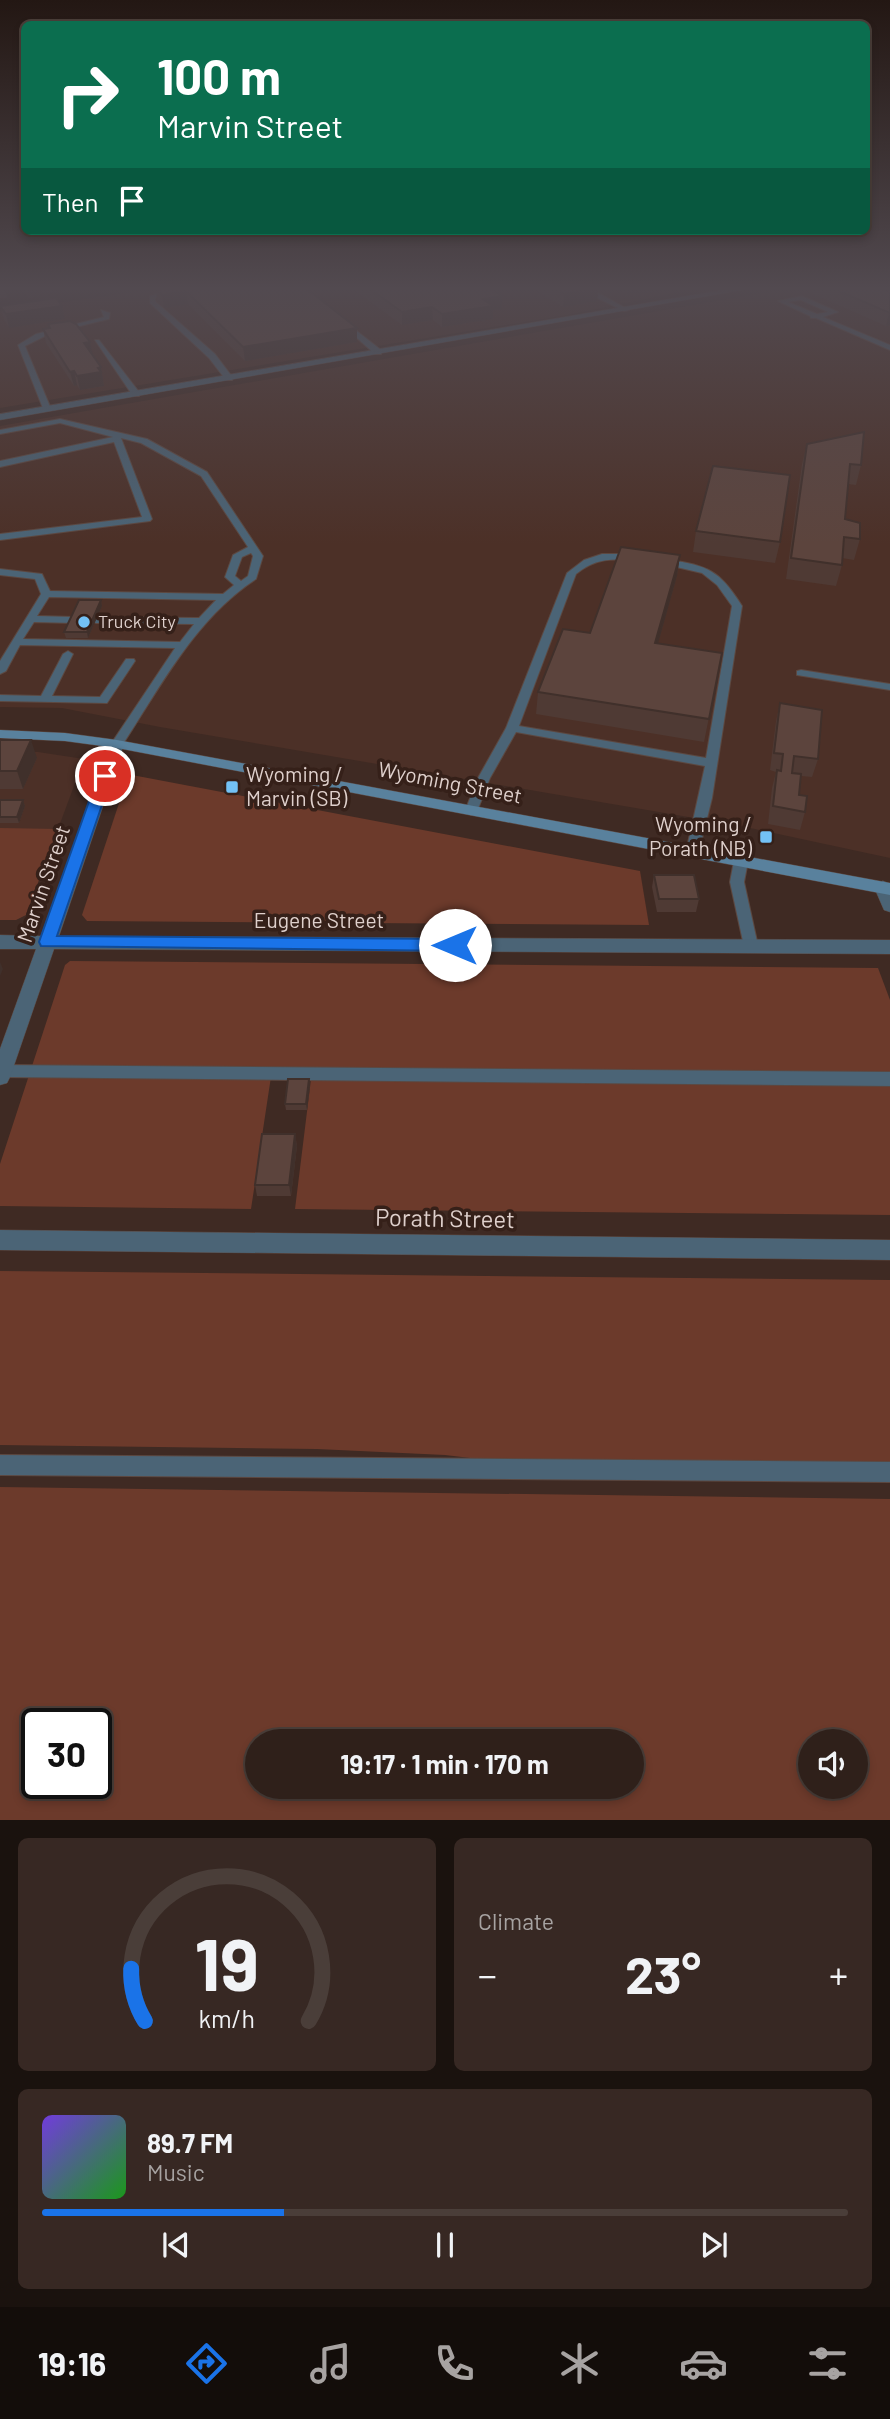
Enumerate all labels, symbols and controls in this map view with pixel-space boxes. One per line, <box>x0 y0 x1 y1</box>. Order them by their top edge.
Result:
text: 100 m <box>157 46 281 105</box>
icon: right <box>42 49 133 140</box>
text: Marvin Street <box>157 106 343 144</box>
icon: arrive <box>113 182 151 220</box>
text: Then <box>42 186 99 217</box>
place label: Truck City <box>98 610 176 632</box>
marker: Truck City <box>76 614 92 630</box>
pin <box>75 746 135 806</box>
street label: Wyoming Street <box>376 755 524 808</box>
icon: arrive <box>86 757 124 795</box>
place label: Wyoming / Marvin (SB) <box>246 761 348 810</box>
marker: Wyoming / Marvin (SB) <box>224 779 240 795</box>
place label: Wyoming / Porath (NB) <box>649 811 753 860</box>
street label: Marvin Street <box>11 822 74 945</box>
marker: Wyoming / Porath (NB) <box>758 829 774 845</box>
street label: Eugene Street <box>254 907 384 932</box>
position arrow <box>418 908 492 982</box>
street label: Porath Street <box>375 1202 515 1233</box>
speed limit sign: 30 <box>21 1708 112 1799</box>
map controls <box>798 1729 868 1799</box>
button: sound <box>798 1729 868 1799</box>
text: 19:17 · 1 min · 170 m <box>340 1748 549 1779</box>
text: Climate <box>478 1907 554 1935</box>
text: 19 <box>195 1918 259 2006</box>
text: 23° <box>625 1942 701 2004</box>
text: − <box>478 1951 497 1997</box>
text: + <box>829 1951 848 1997</box>
text: km/h <box>199 2002 255 2032</box>
text: 89.7 FM <box>147 2127 233 2158</box>
text: Music <box>147 2158 205 2186</box>
icon: previous <box>157 2226 195 2264</box>
icon: pause <box>426 2226 464 2264</box>
icon: next <box>695 2226 733 2264</box>
icon: directions <box>182 2339 231 2388</box>
icon: music <box>306 2339 355 2388</box>
icon: phone <box>430 2339 479 2388</box>
icon: climate <box>555 2339 604 2388</box>
icon: car <box>679 2339 728 2388</box>
icon: filters <box>803 2339 852 2388</box>
text: 19:16 <box>38 2344 106 2382</box>

